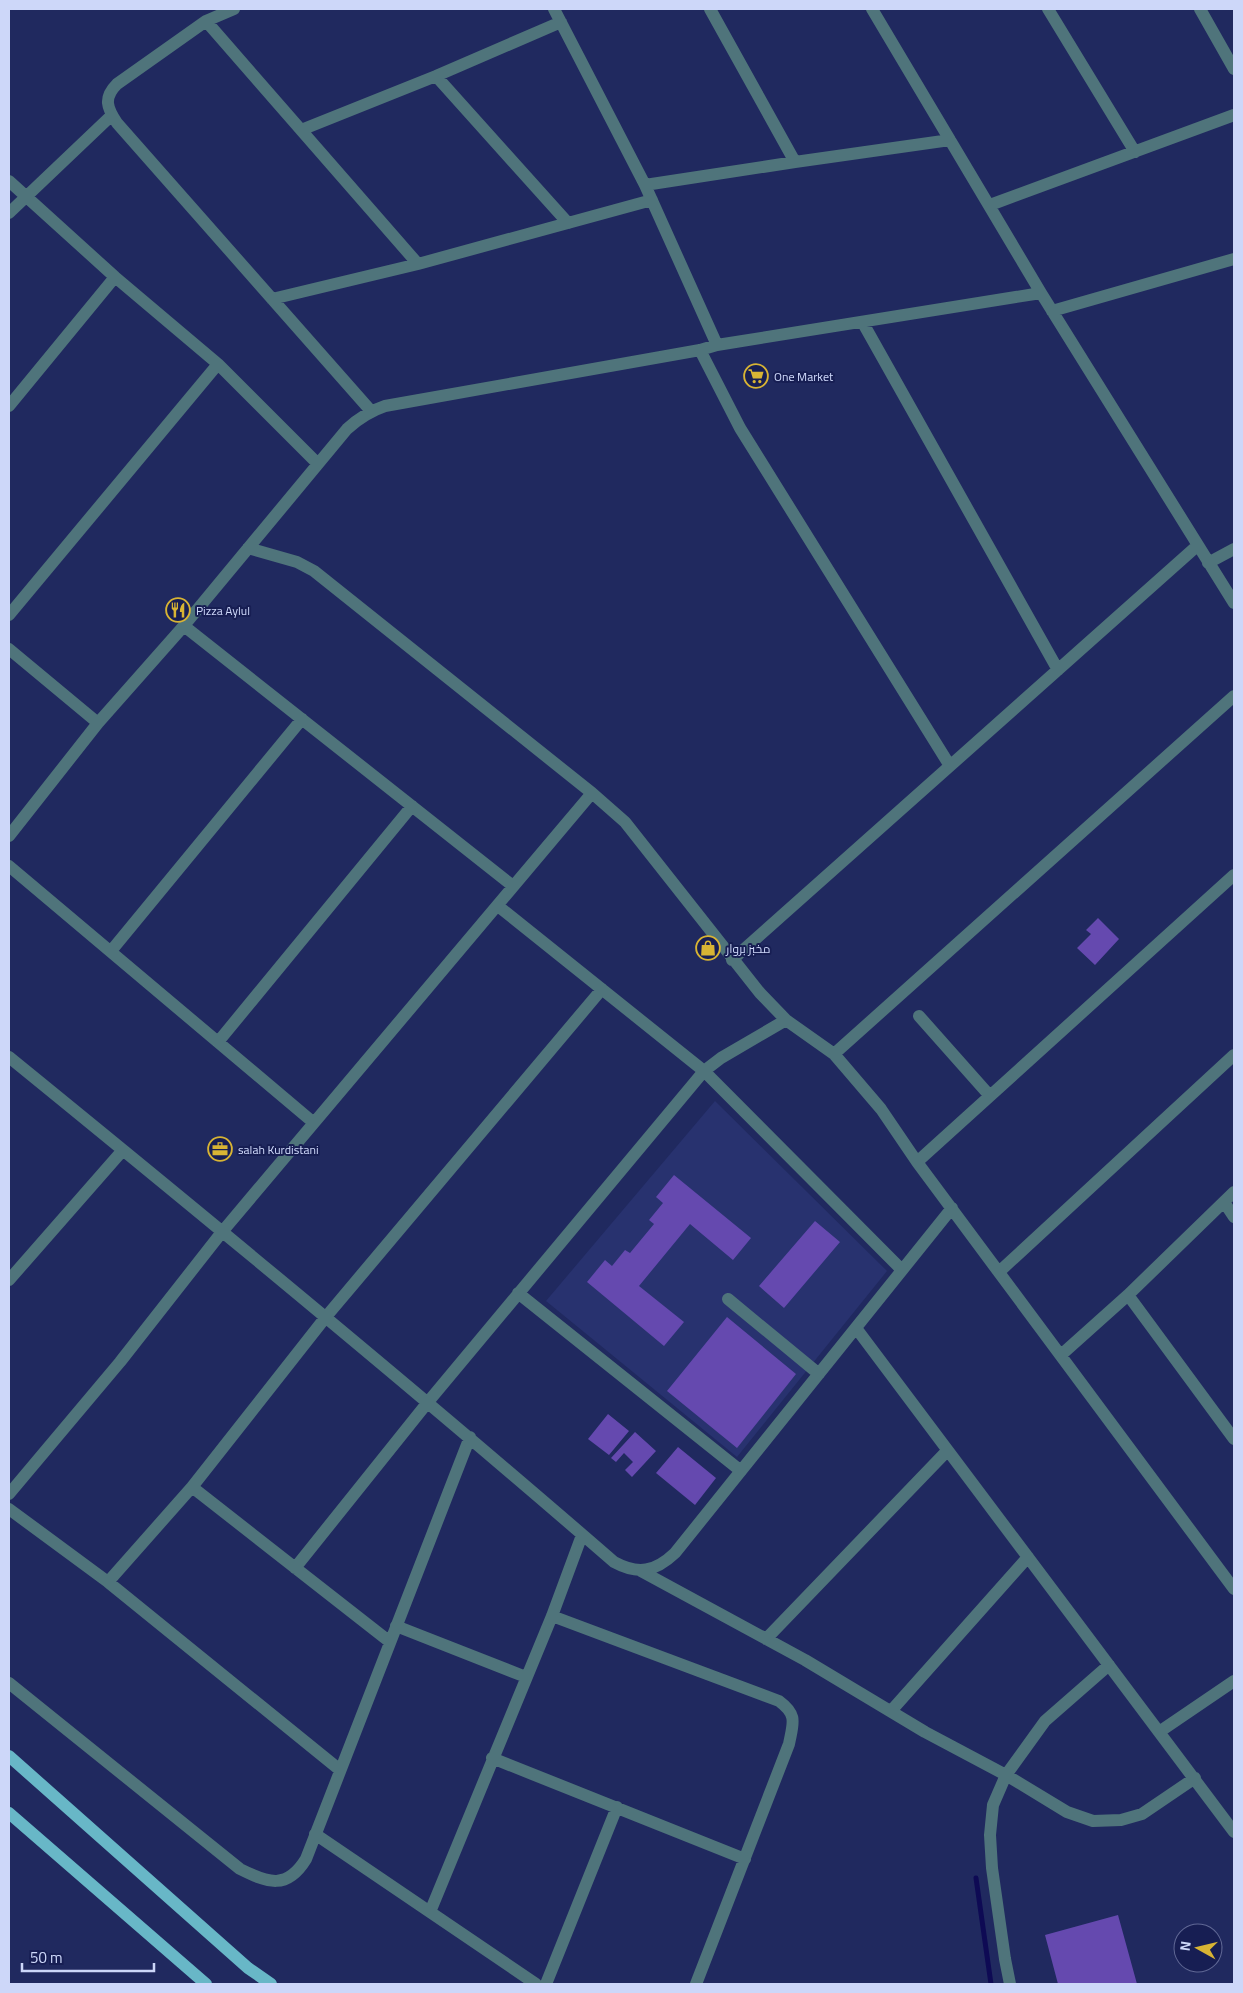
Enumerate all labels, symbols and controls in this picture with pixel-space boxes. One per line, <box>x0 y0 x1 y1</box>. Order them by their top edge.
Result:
supermarket icon: One Market <box>743 363 769 389</box>
place label: One Market <box>774 365 834 388</box>
restaurant icon: Pizza Aylul <box>165 597 191 623</box>
place label: Pizza Aylul <box>196 599 250 622</box>
shop icon: مخبز بروار <box>695 935 721 961</box>
place label: مخبز بروار <box>725 937 770 960</box>
office icon: salah Kurdistani <box>207 1136 233 1162</box>
place label: salah Kurdistani <box>238 1138 319 1161</box>
north arrow <box>1173 1923 1223 1973</box>
scale bar <box>22 1940 155 1972</box>
text: N <box>1172 1940 1199 1953</box>
text: 50 m <box>30 1943 63 1972</box>

